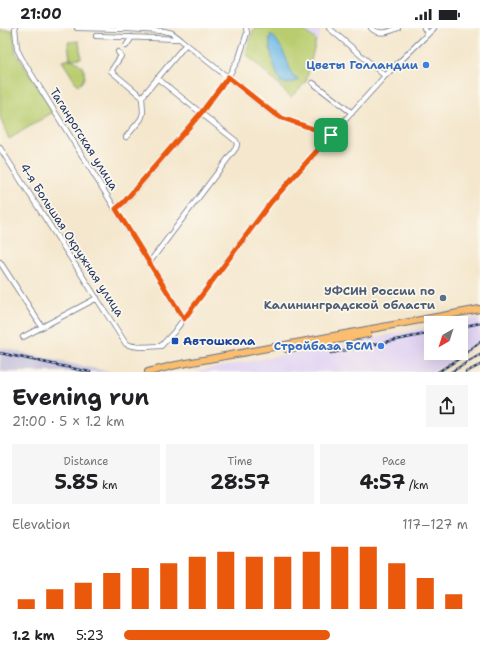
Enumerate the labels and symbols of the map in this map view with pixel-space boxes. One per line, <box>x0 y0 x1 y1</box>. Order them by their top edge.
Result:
place label: Цветы Голландии <box>306 57 419 73</box>
marker: Цветы Голландии <box>421 60 431 70</box>
street label: Таганрогская улица <box>46 85 122 194</box>
pin <box>314 118 348 152</box>
street label: 4-я Большая Окружная улица <box>16 160 128 320</box>
place label: УФСИН России по Калининградской области <box>264 283 436 313</box>
marker: УФСИН России по Калининградской области <box>438 293 448 303</box>
north arrow <box>424 316 468 360</box>
place label: Автошкола <box>183 333 256 349</box>
marker: Автошкола <box>170 336 180 346</box>
place label: Стройбаза БСМ <box>274 338 373 354</box>
marker: Стройбаза БСМ <box>376 341 386 351</box>

